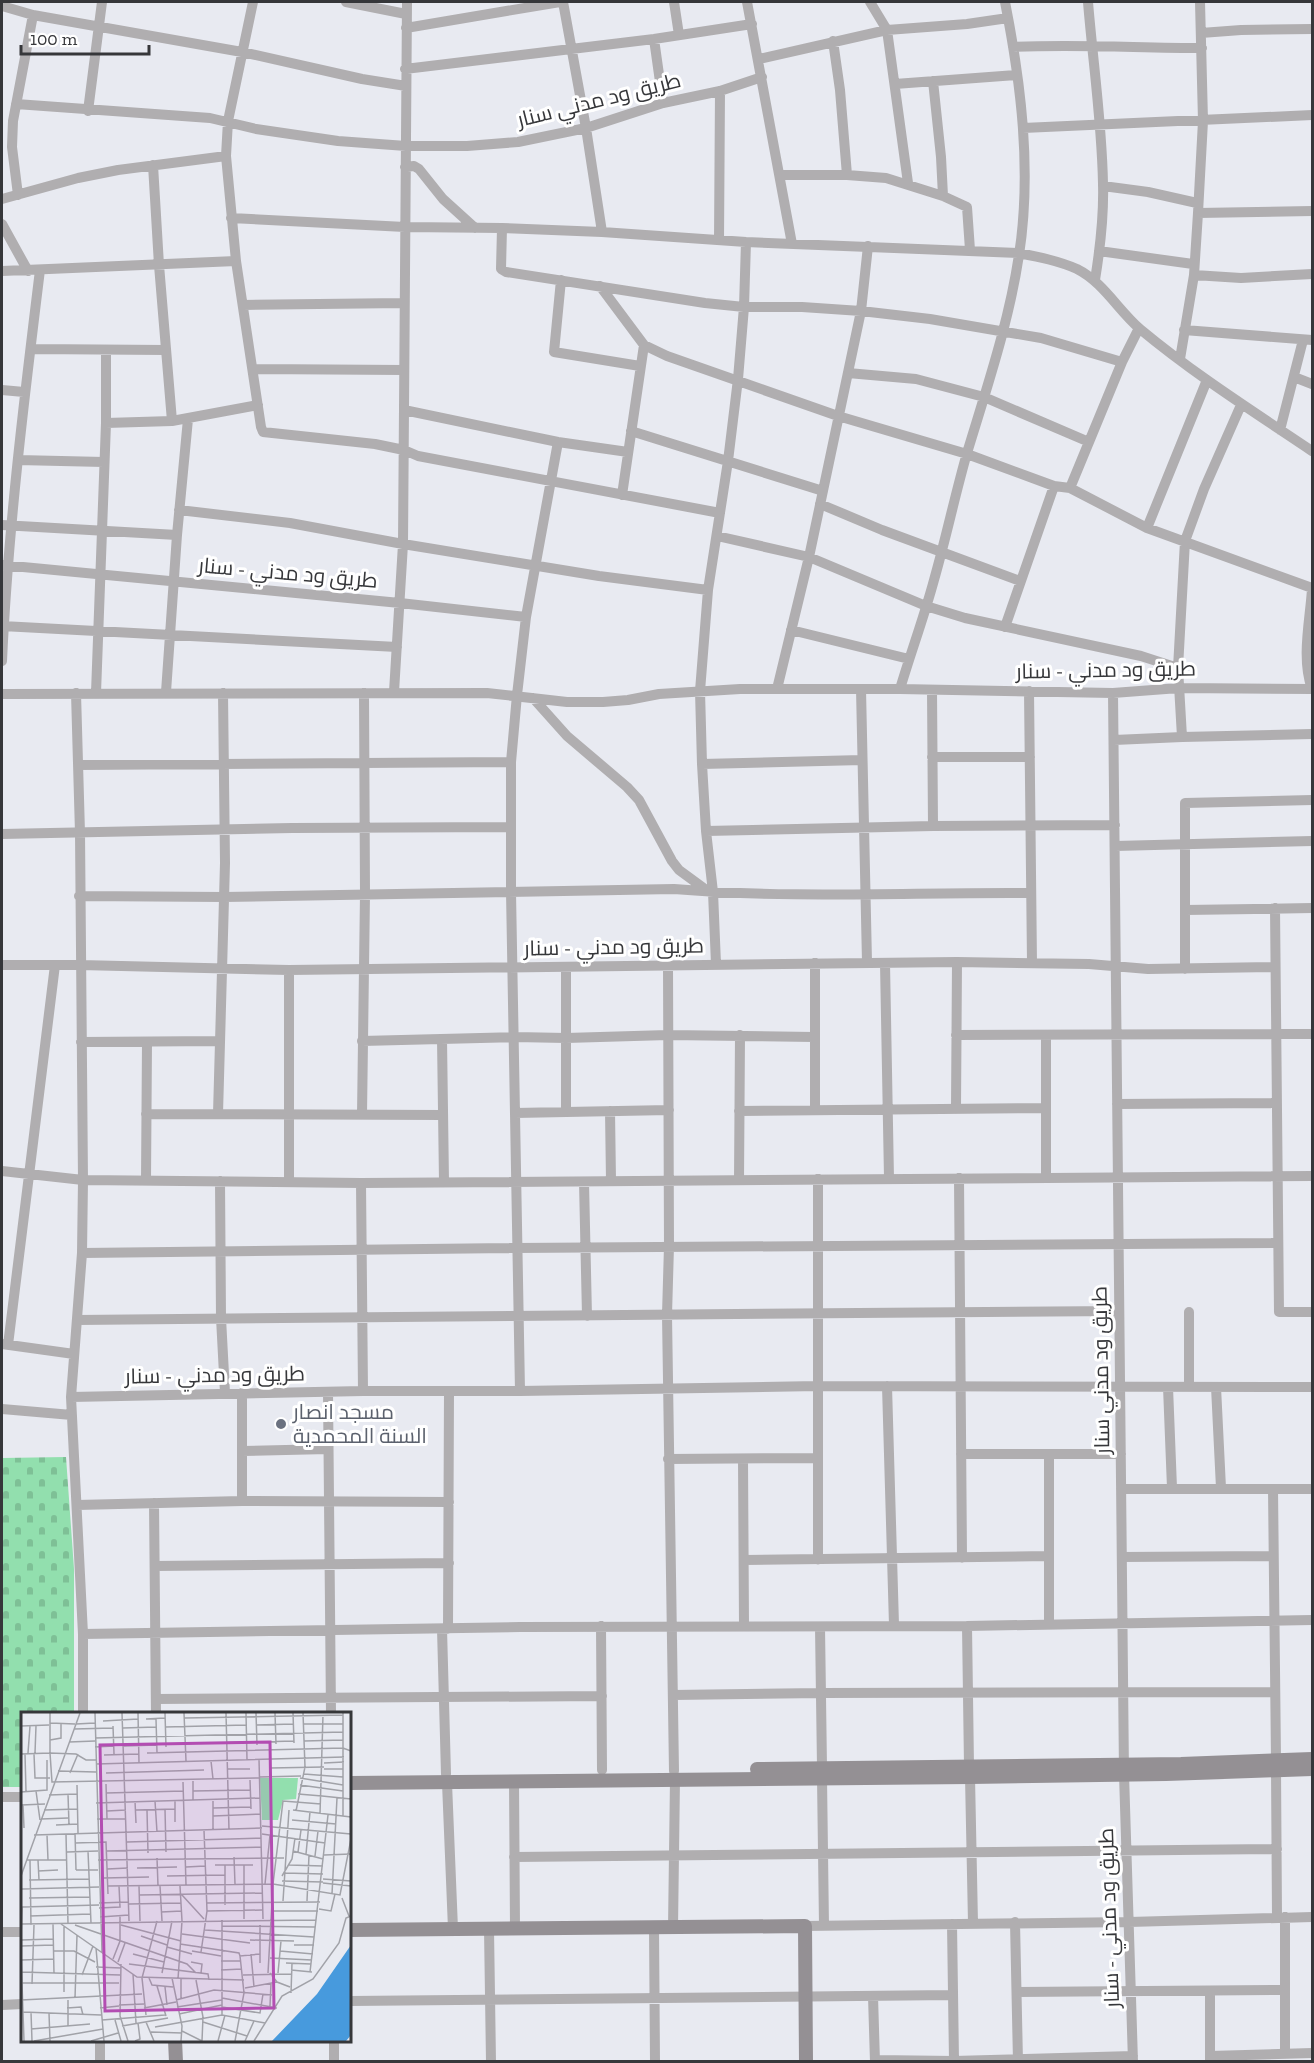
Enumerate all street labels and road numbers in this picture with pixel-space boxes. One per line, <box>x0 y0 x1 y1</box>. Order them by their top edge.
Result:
street label: طريق ود مدني سنار <box>513 67 684 136</box>
street label: طريق ود مدني - سنار <box>196 552 379 597</box>
street label: طريق ود مدني - سنار <box>1015 655 1196 688</box>
street label: طريق ود مدني - سنار <box>523 932 704 965</box>
street label: طريق ود مدني سنار <box>1087 1286 1118 1455</box>
street label: طريق ود مدني - سنار <box>124 1360 305 1393</box>
street label: طريق ود مدني - سنار <box>1093 1827 1128 2009</box>

